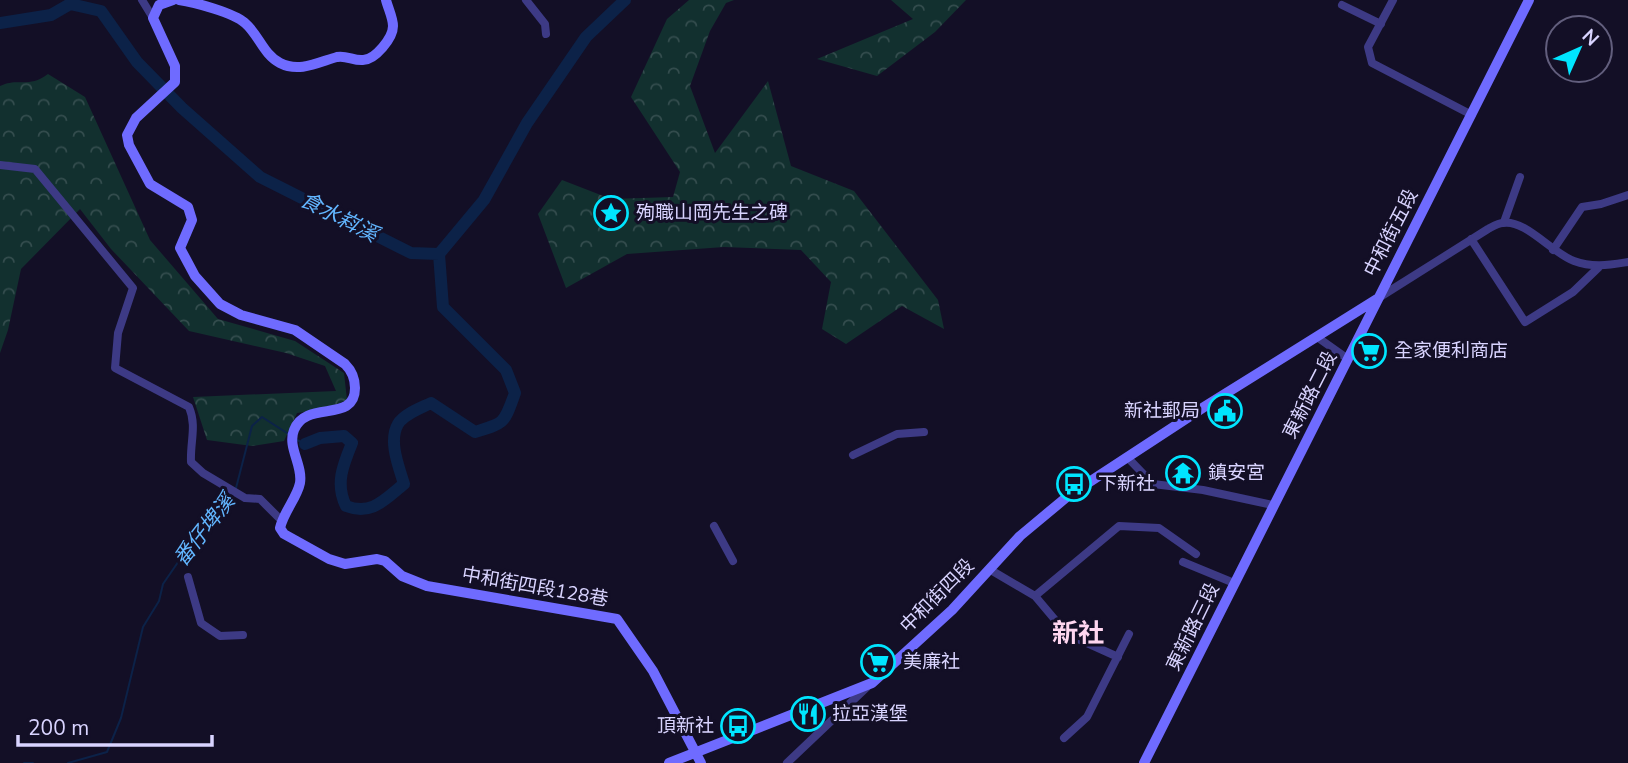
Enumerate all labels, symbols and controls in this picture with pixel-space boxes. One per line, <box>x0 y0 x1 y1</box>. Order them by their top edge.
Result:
north arrow <box>1544 14 1614 84</box>
text: N <box>1576 23 1605 52</box>
water label: 食水嵙溪 <box>295 185 385 250</box>
street label: 中和街五段 <box>1358 185 1424 281</box>
place icon: 殉職山岡先生之碑 <box>592 194 630 232</box>
place label: 殉職山岡先生之碑 <box>636 200 788 226</box>
supermarket icon: 全家便利商店 <box>1350 332 1388 370</box>
place label: 全家便利商店 <box>1394 338 1508 364</box>
street label: 東新路二段 <box>1277 347 1343 443</box>
public building icon: 新社郵局 <box>1206 392 1244 430</box>
place label: 新社郵局 <box>1124 398 1200 424</box>
temple icon: 鎮安宮 <box>1164 454 1202 492</box>
place label: 鎮安宮 <box>1208 460 1265 486</box>
bus stop icon: 下新社 <box>1055 465 1093 503</box>
place label: 下新社 <box>1098 471 1155 497</box>
water label: 番仔埤溪 <box>167 486 243 572</box>
street label: 中和街四段 <box>894 553 980 639</box>
street label: 中和街四段128巷 <box>460 561 610 613</box>
street label: 東新路三段 <box>1160 579 1226 675</box>
district label: 新社 <box>1052 616 1104 651</box>
supermarket icon: 美廉社 <box>859 643 897 681</box>
place label: 美廉社 <box>903 649 960 675</box>
restaurant icon: 拉亞漢堡 <box>789 695 827 733</box>
place label: 拉亞漢堡 <box>832 701 908 727</box>
scale bar <box>18 704 212 748</box>
bus stop icon: 頂新社 <box>719 707 757 745</box>
place label: 頂新社 <box>657 713 714 739</box>
text: 200 m <box>28 714 89 742</box>

